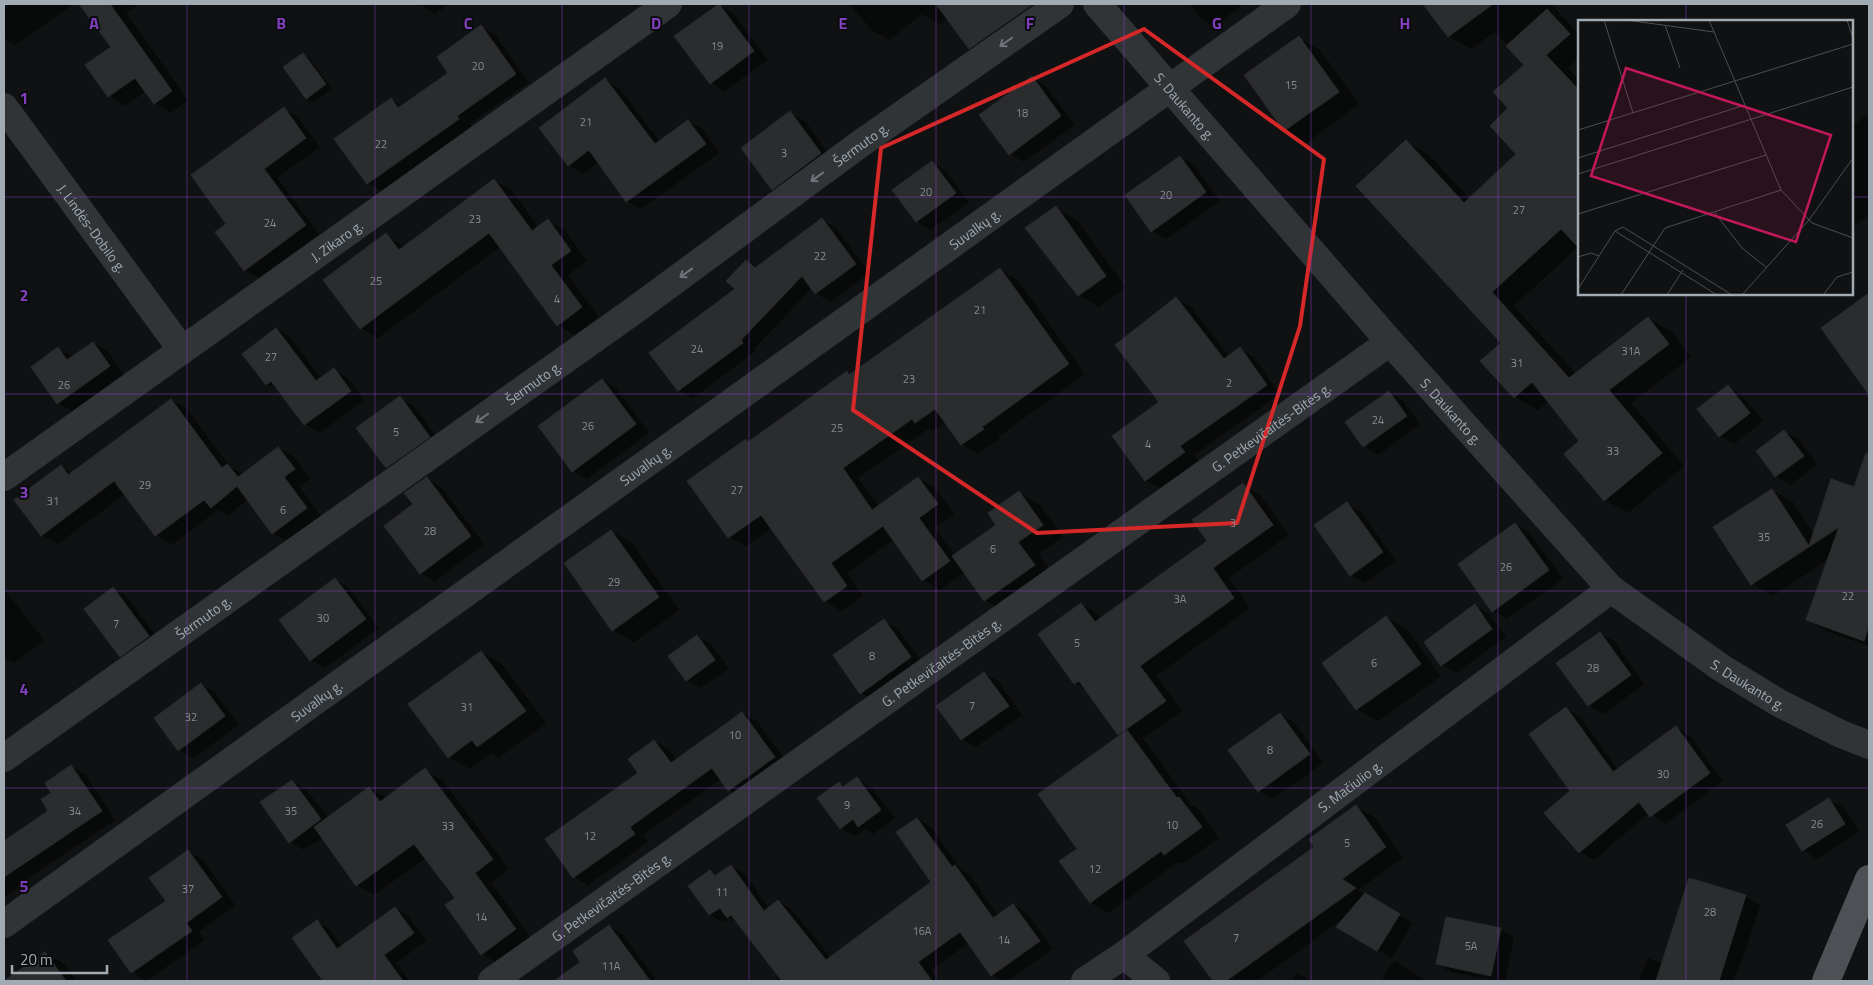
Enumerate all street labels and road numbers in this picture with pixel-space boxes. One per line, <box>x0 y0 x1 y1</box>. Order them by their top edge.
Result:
street label: S. Daukanto g. <box>1150 67 1221 145</box>
street label: Šermuto g. <box>828 117 893 171</box>
street label: J. Lindės-Dobilo g. <box>53 179 132 277</box>
street label: Suvalkų g. <box>944 202 1005 254</box>
street label: J. Zikaro g. <box>306 214 367 266</box>
street label: Šermuto g. <box>501 355 565 409</box>
street label: S. Daukanto g. <box>1416 373 1488 449</box>
street label: G. Petkevičaitės-Bitės g. <box>1207 377 1335 477</box>
street label: Suvalkų g. <box>615 438 675 490</box>
street label: Šermuto g. <box>171 590 235 644</box>
street label: G. Petkevičaitės-Bitės g. <box>877 612 1005 711</box>
street label: S. Daukanto g. <box>1707 653 1789 715</box>
street label: Suvalkų g. <box>286 674 346 726</box>
street label: S. Mačiulio g. <box>1313 754 1386 817</box>
street label: G. Petkevičaitės-Bitės g. <box>547 846 675 946</box>

